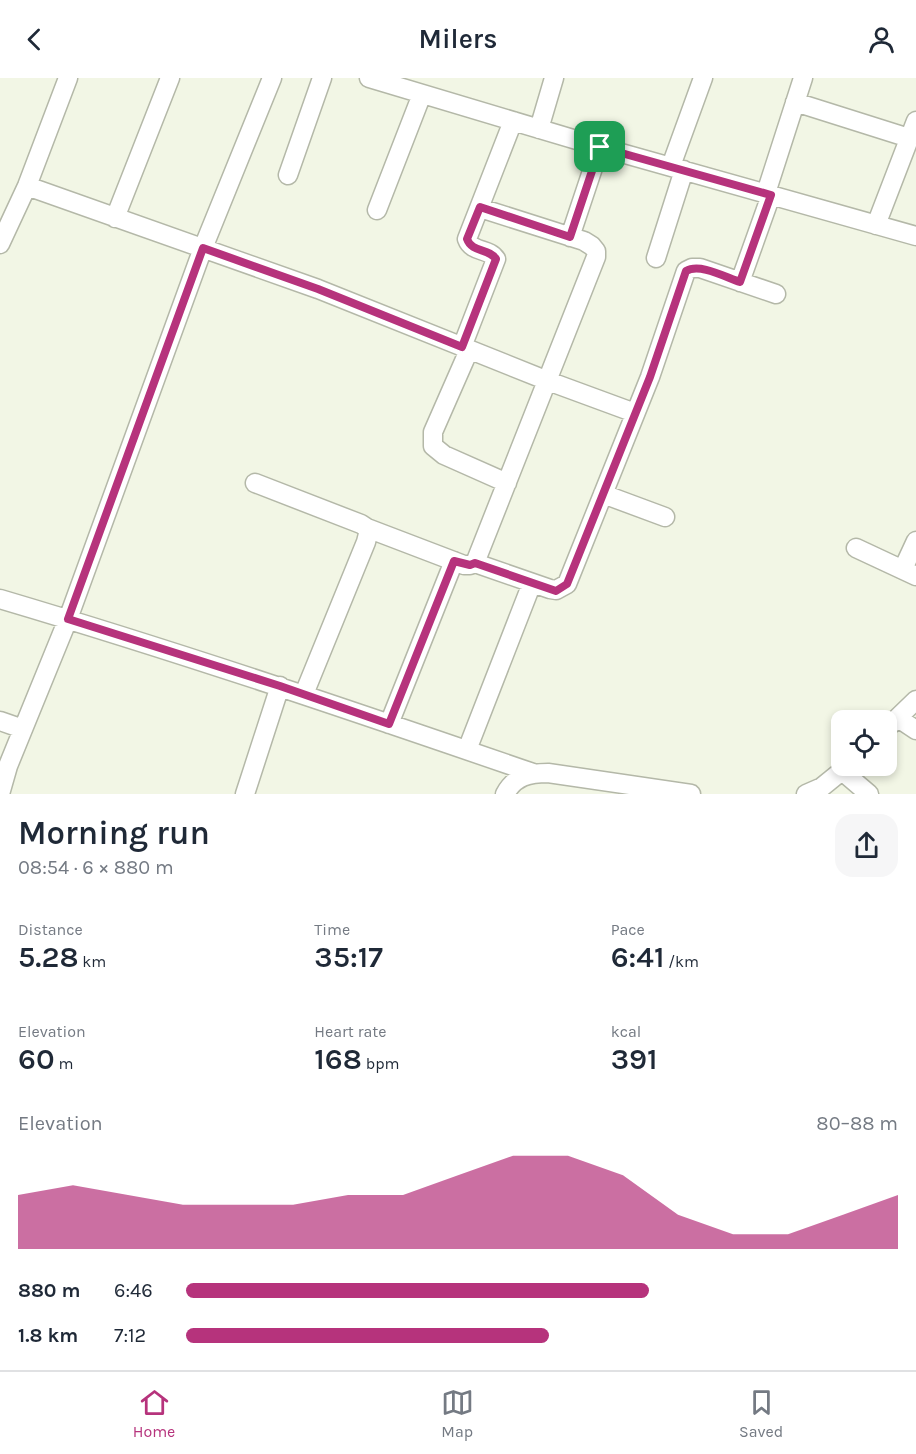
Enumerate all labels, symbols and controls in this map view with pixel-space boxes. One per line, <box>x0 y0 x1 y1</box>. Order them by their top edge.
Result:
icon: back <box>18 23 51 56</box>
text: Milers <box>419 23 497 55</box>
icon: person <box>865 23 898 56</box>
pin <box>574 121 625 172</box>
icon: arrive <box>583 130 616 163</box>
map controls <box>831 710 897 776</box>
button: locate <box>831 710 897 776</box>
text: Morning run <box>18 814 210 852</box>
button: share <box>835 814 898 877</box>
text: 08:54 · 6 × 880 m <box>18 856 174 879</box>
text: Distance <box>18 920 83 939</box>
text: Time <box>314 920 350 939</box>
text: Pace <box>611 920 645 939</box>
text: 5.28 <box>18 939 79 975</box>
text: 35:17 <box>314 939 383 975</box>
text: 6:41 <box>611 939 664 975</box>
text: km <box>79 952 106 971</box>
text: /km <box>664 952 699 971</box>
text: Elevation <box>18 1022 86 1041</box>
text: Heart rate <box>314 1022 386 1041</box>
text: kcal <box>611 1022 641 1041</box>
text: 60 <box>18 1041 55 1077</box>
text: 168 <box>314 1041 362 1077</box>
text: 391 <box>611 1041 658 1077</box>
text: m <box>55 1054 73 1073</box>
text: bpm <box>362 1054 399 1073</box>
text: Elevation <box>18 1112 103 1135</box>
text: 80–88 m <box>816 1112 898 1135</box>
text: 880 m <box>18 1279 81 1302</box>
text: 6:46 <box>114 1279 153 1302</box>
text: 1.8 km <box>18 1324 78 1347</box>
text: 7:12 <box>114 1324 146 1347</box>
tab: Home <box>133 1386 175 1441</box>
tab: Map <box>441 1386 474 1441</box>
tab: Saved <box>739 1386 783 1441</box>

